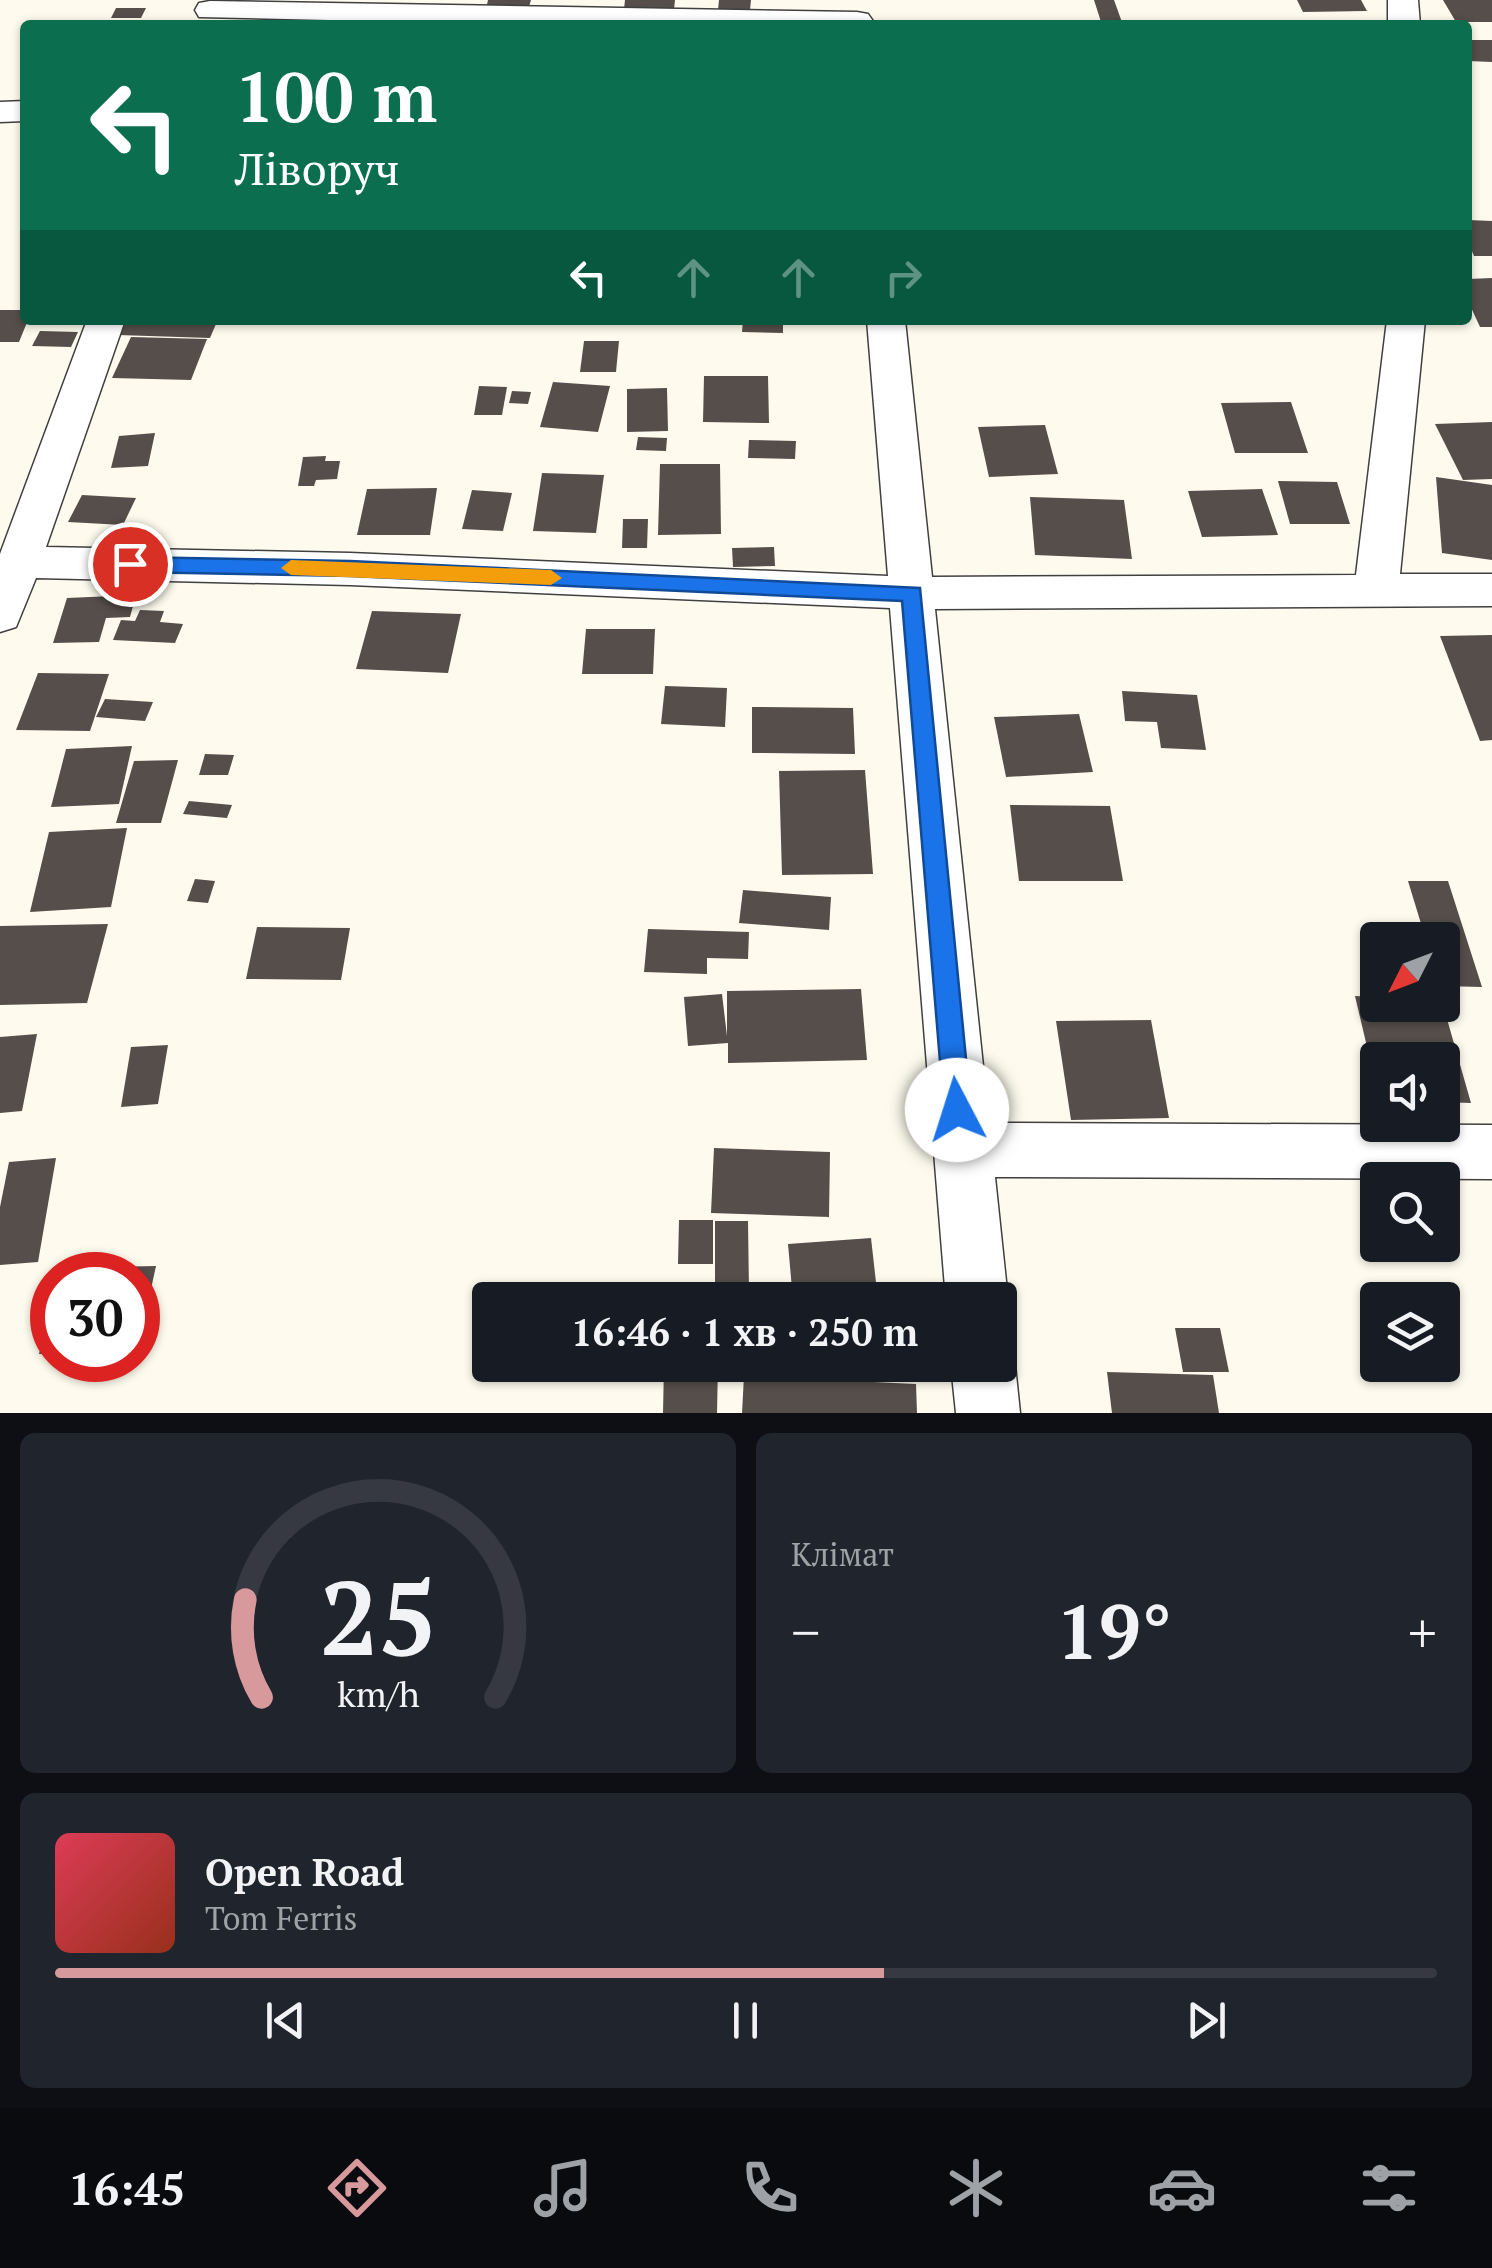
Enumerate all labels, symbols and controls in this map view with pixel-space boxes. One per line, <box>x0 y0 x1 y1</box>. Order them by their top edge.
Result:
text: 100 m <box>235 49 437 142</box>
icon: left <box>70 60 200 190</box>
text: Ліворуч <box>235 138 400 198</box>
icon: left <box>561 250 616 305</box>
icon: ahead <box>666 250 721 305</box>
icon: ahead <box>771 250 826 305</box>
icon: right <box>876 250 931 305</box>
pin <box>88 522 173 607</box>
icon: arrive <box>103 537 158 592</box>
north arrow <box>1360 922 1460 1022</box>
map controls <box>1360 922 1460 1382</box>
button: sound <box>1360 1042 1460 1142</box>
position arrow <box>905 1058 1009 1162</box>
button: search <box>1360 1162 1460 1262</box>
speed limit sign: 30 <box>30 1252 160 1382</box>
button: layers <box>1360 1282 1460 1382</box>
text: 16:46 · 1 хв · 250 m <box>571 1307 918 1357</box>
text: Клімат <box>791 1533 894 1575</box>
text: 25 <box>319 1547 437 1685</box>
text: 19° <box>1056 1581 1172 1680</box>
text: − <box>791 1595 820 1668</box>
text: + <box>1408 1595 1437 1668</box>
text: km/h <box>337 1670 419 1717</box>
text: Open Road <box>205 1847 404 1897</box>
text: Tom Ferris <box>205 1897 357 1939</box>
icon: previous <box>258 1993 313 2048</box>
icon: pause <box>718 1993 773 2048</box>
icon: next <box>1179 1993 1234 2048</box>
icon: directions <box>322 2153 392 2223</box>
icon: music <box>528 2153 598 2223</box>
icon: phone <box>735 2153 805 2223</box>
icon: climate <box>941 2153 1011 2223</box>
icon: car <box>1147 2153 1217 2223</box>
icon: filters <box>1354 2153 1424 2223</box>
text: 16:45 <box>68 2158 185 2218</box>

